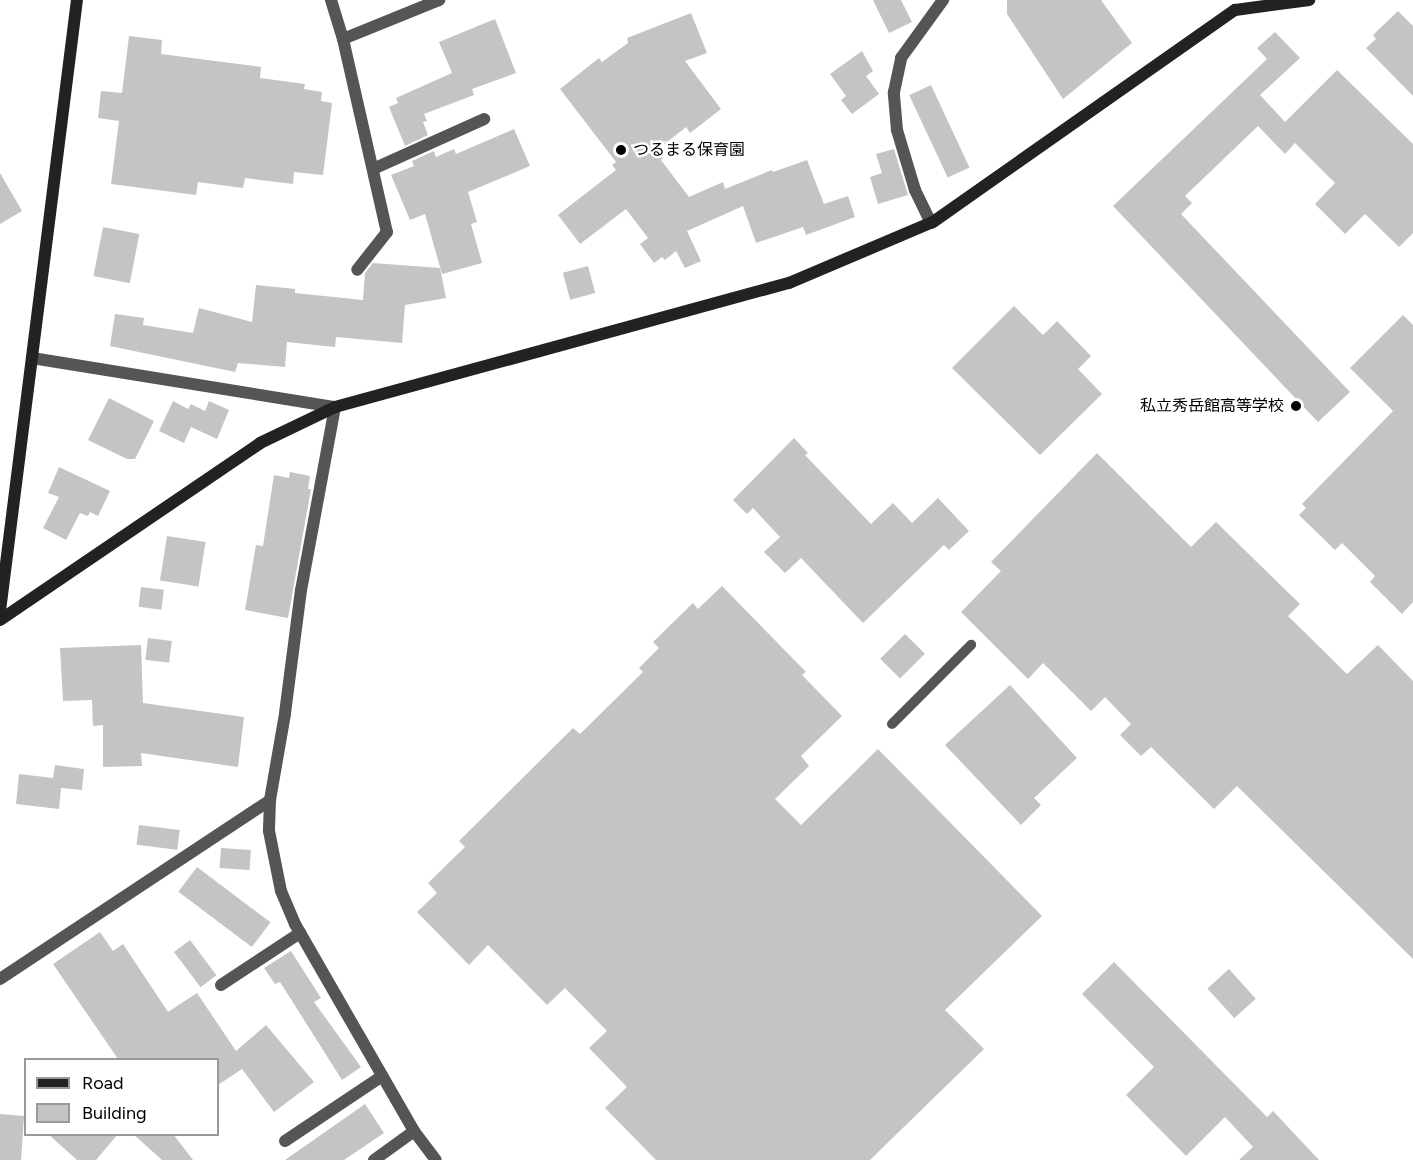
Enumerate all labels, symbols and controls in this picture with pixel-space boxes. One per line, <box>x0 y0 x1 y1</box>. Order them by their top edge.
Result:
place label: つるまる保育園 <box>633 140 745 160</box>
marker: つるまる保育園 <box>614 143 628 157</box>
place label: 私立秀岳館高等学校 <box>1140 396 1284 416</box>
marker: 私立秀岳館高等学校 <box>1289 399 1303 413</box>
legend <box>24 1058 219 1136</box>
text: Road <box>82 1072 123 1094</box>
text: Building <box>82 1102 147 1124</box>

